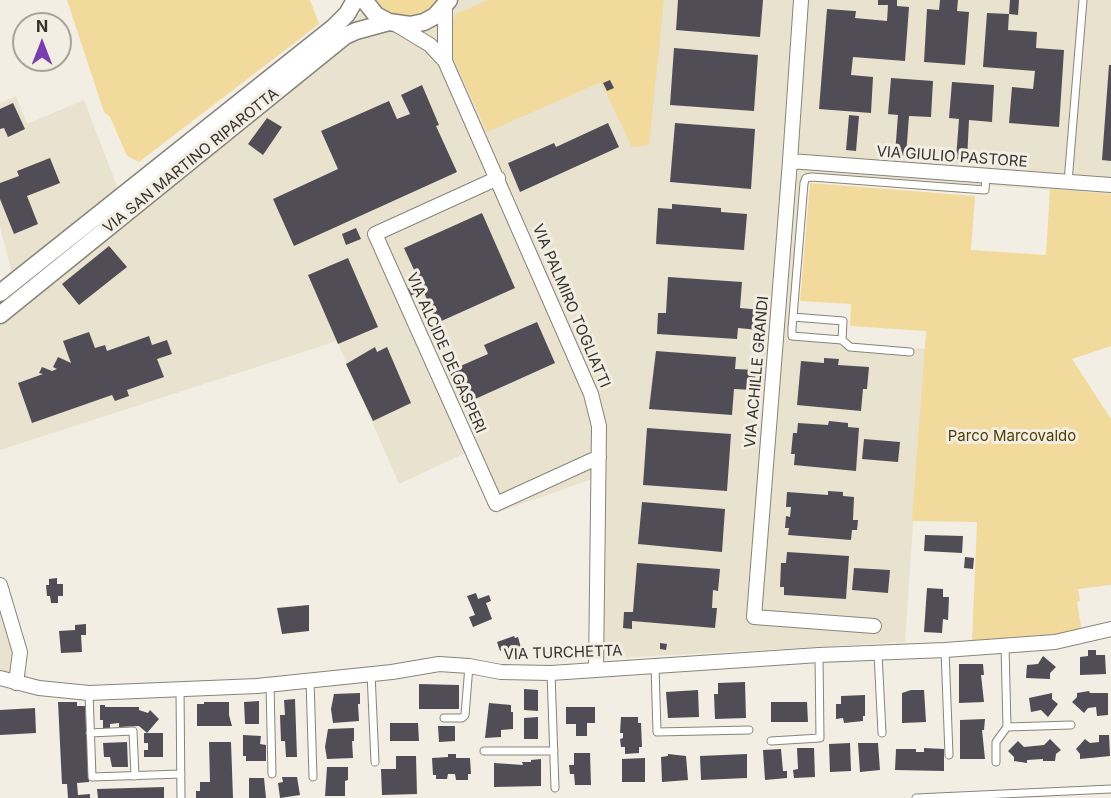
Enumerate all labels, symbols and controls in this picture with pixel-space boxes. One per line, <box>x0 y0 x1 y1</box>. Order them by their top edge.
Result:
north arrow <box>12 12 72 72</box>
text: N <box>36 16 48 36</box>
street label: VIA SAN MARTINO RIPAROTTA <box>100 85 282 237</box>
street label: VIA GIULIO PASTORE <box>876 143 1028 171</box>
street label: VIA PALMIRO TOGLIATTI <box>528 221 614 391</box>
street label: VIA ALCIDE DE GASPERI <box>402 270 490 436</box>
street label: VIA ACHILLE GRANDI <box>741 295 773 449</box>
park label: Parco Marcovaldo <box>948 427 1076 445</box>
street label: VIA TURCHETTA <box>503 642 623 664</box>

